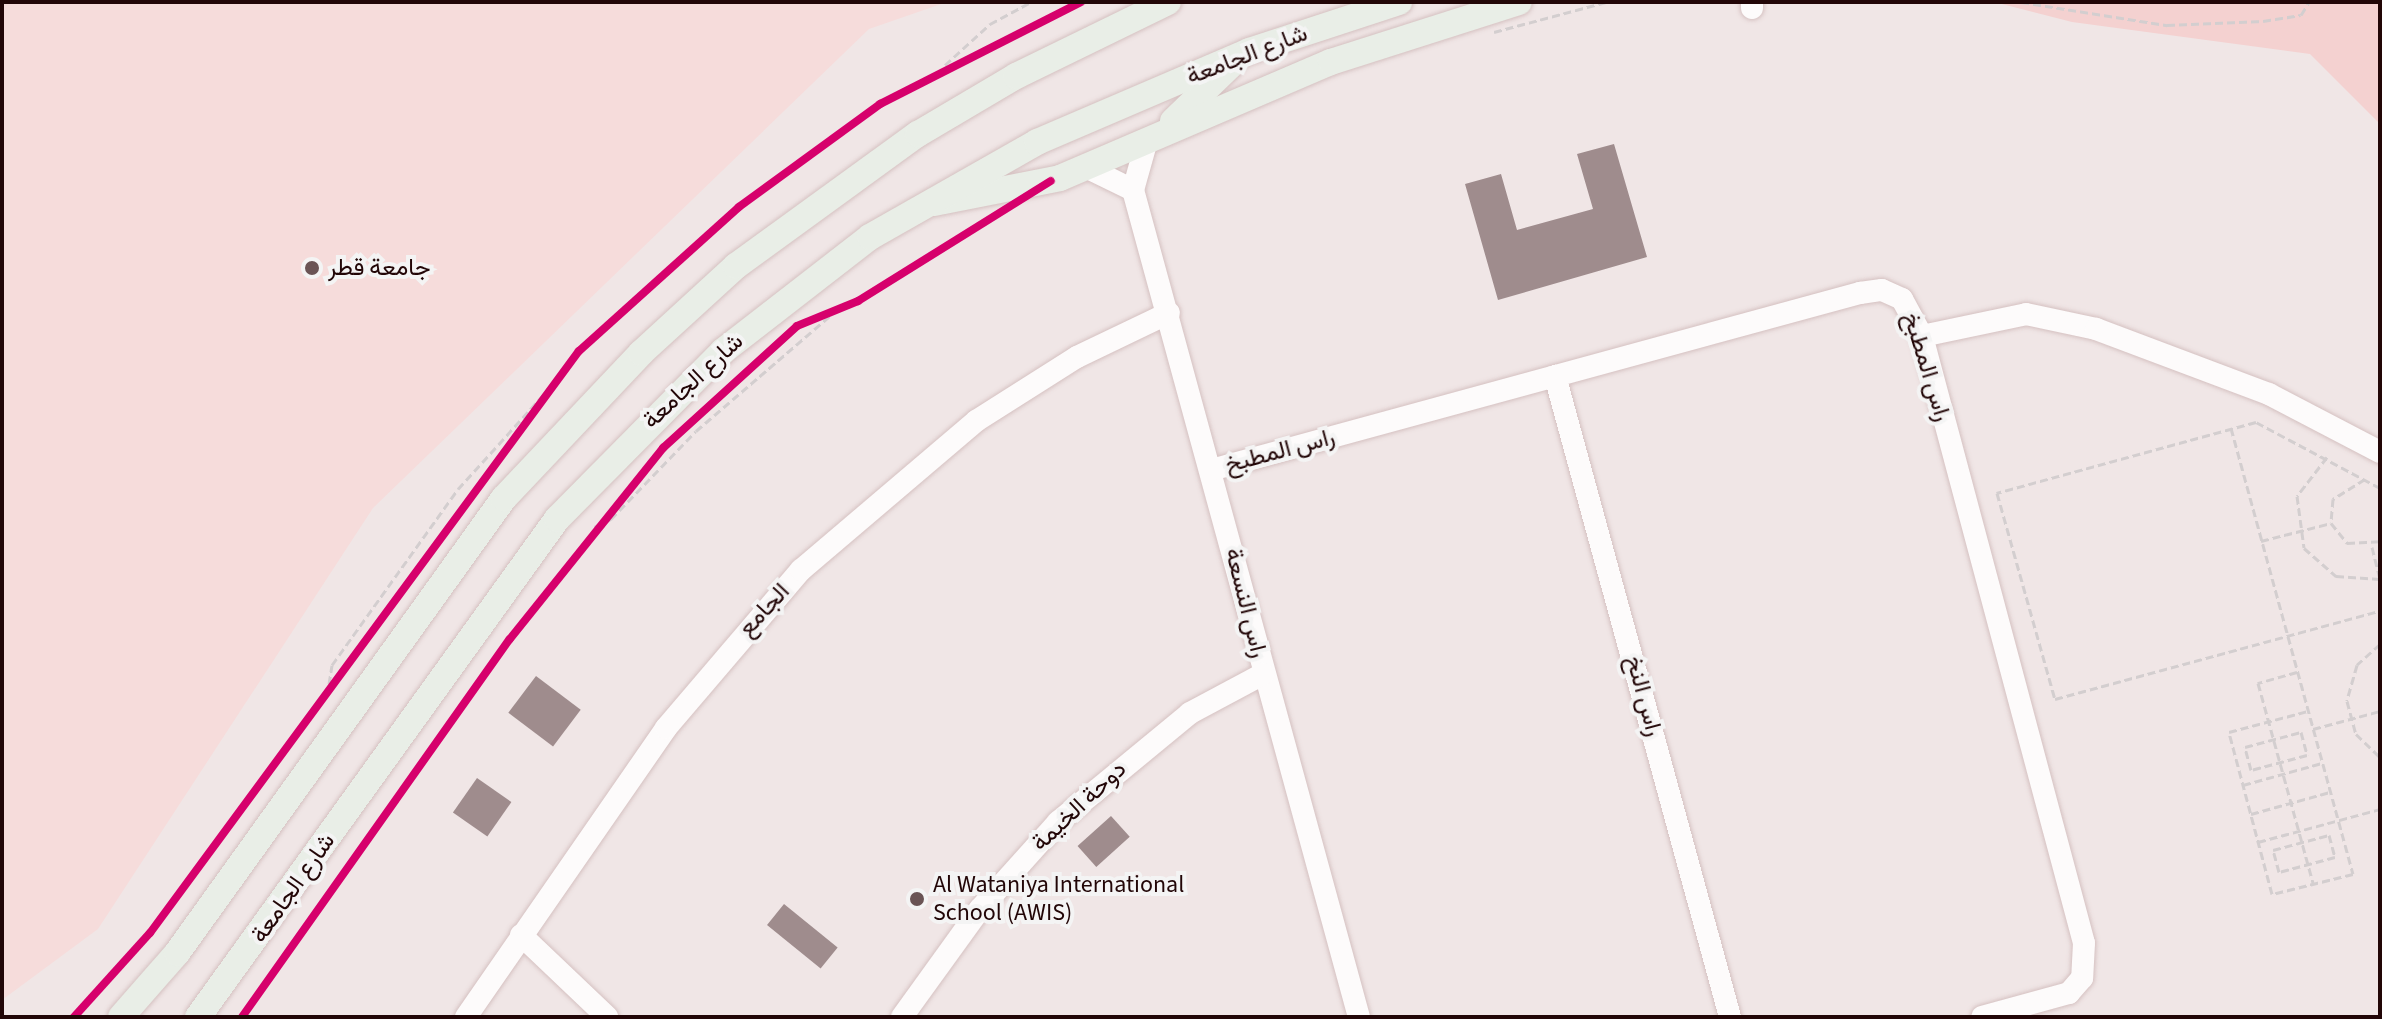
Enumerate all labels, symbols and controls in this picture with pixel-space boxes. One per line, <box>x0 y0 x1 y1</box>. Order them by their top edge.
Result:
street label: شارع الجامعة <box>1182 19 1312 91</box>
place label: جامعة قطر <box>328 254 431 282</box>
marker: جامعة قطر <box>303 259 321 277</box>
street label: راس المطبخ <box>1897 309 1957 425</box>
street label: شارع الجامعة <box>637 327 749 435</box>
street label: راس المطبخ <box>1222 423 1338 479</box>
street label: راس النسعة <box>1218 545 1274 661</box>
street label: الجامع <box>732 577 796 643</box>
street label: راس النخ <box>1619 652 1669 740</box>
street label: دوحة الخيمة <box>1026 755 1132 857</box>
street label: شارع الجامعة <box>245 828 341 948</box>
place label: Al Wataniya International School (AWIS) <box>933 871 1184 927</box>
marker: Al Wataniya International School (AWIS) <box>908 890 926 908</box>

